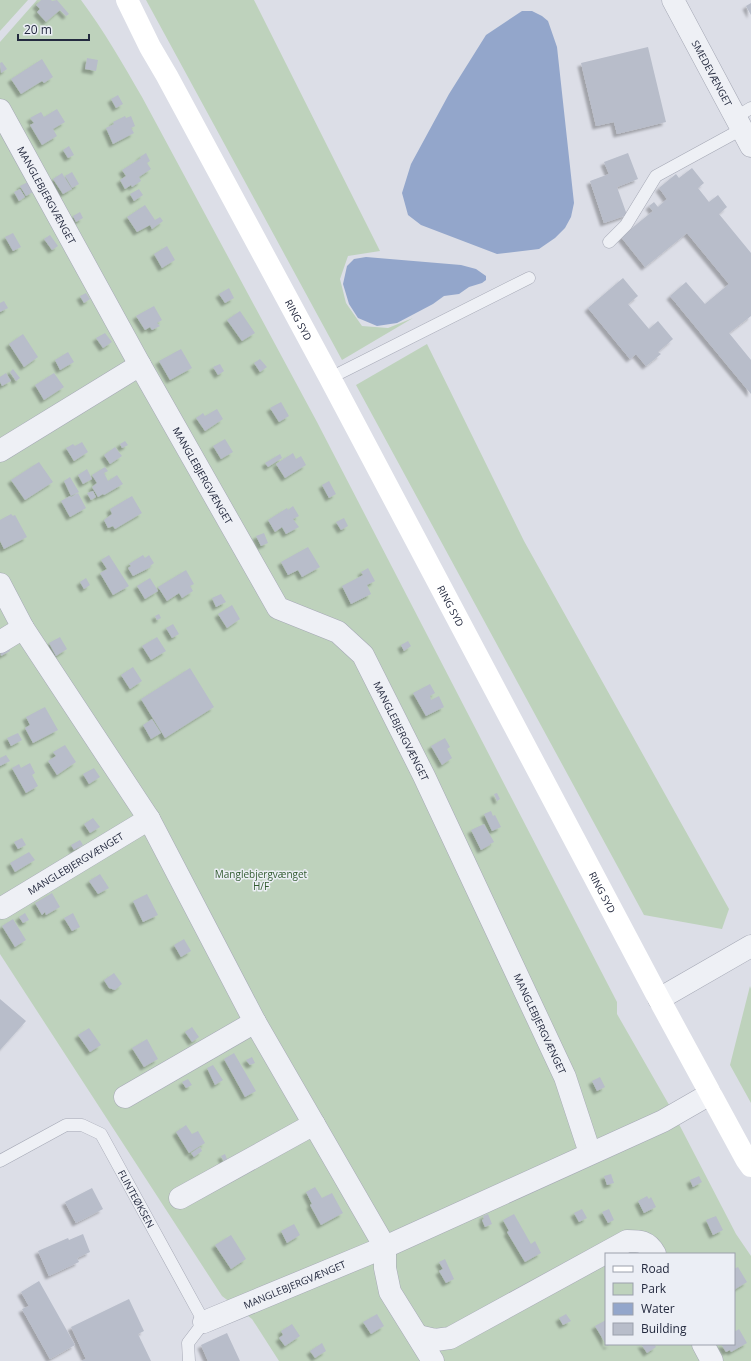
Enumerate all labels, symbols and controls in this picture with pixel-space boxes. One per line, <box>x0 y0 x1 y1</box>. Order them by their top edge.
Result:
scale bar <box>18 16 89 42</box>
text: 20 m <box>24 21 52 38</box>
street label: SMEDEVÆNGET <box>689 38 736 109</box>
street label: MANGLEBJERGVÆNGET <box>14 144 79 247</box>
street label: RING SYD <box>282 297 315 343</box>
street label: MANGLEBJERGVÆNGET <box>170 424 236 527</box>
street label: RING SYD <box>434 583 467 629</box>
street label: MANGLEBJERGVÆNGET <box>370 679 432 783</box>
street label: MANGLEBJERGVÆNGET <box>25 829 127 898</box>
park label: Manglebjergvænget H/F <box>215 867 308 893</box>
street label: RING SYD <box>586 869 619 915</box>
street label: MANGLEBJERGVÆNGET <box>510 971 570 1077</box>
street label: FLINTEØKSEN <box>115 1167 158 1230</box>
legend <box>605 1253 735 1345</box>
street label: MANGLEBJERGVÆNGET <box>241 1257 348 1312</box>
text: Road <box>641 1260 670 1277</box>
text: Park <box>641 1280 667 1297</box>
text: Water <box>641 1300 675 1317</box>
text: Building <box>641 1320 687 1337</box>

